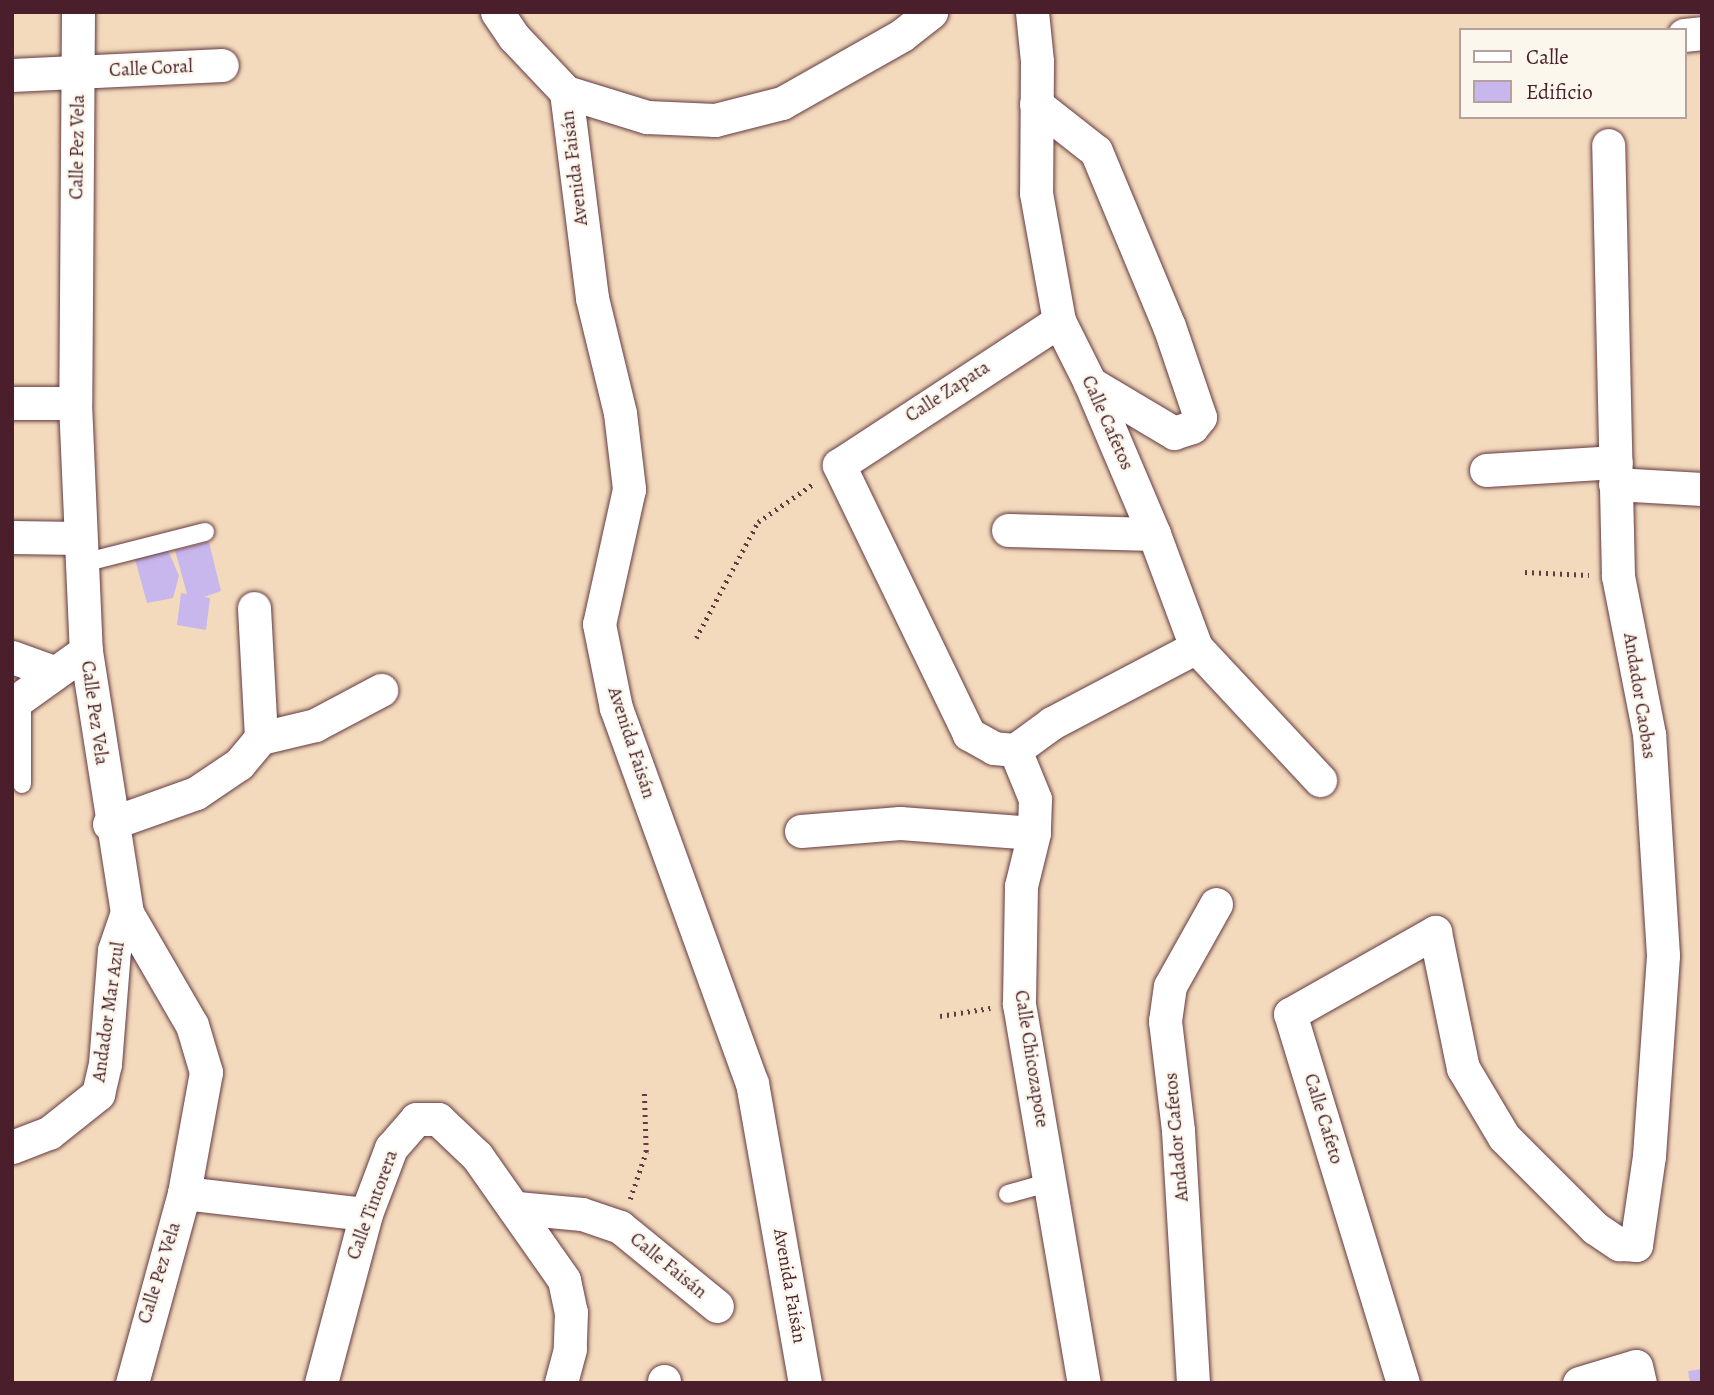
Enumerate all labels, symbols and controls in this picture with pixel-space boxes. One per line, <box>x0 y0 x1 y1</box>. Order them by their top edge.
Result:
legend <box>1458 28 1686 119</box>
text: Calle <box>1526 43 1569 71</box>
street label: Calle Coral <box>109 55 193 83</box>
text: Edificio <box>1526 78 1593 106</box>
street label: Calle Pez Vela <box>66 94 90 200</box>
street label: Avenida Faisán <box>557 109 593 227</box>
street label: Calle Zapata <box>902 356 994 428</box>
street label: Calle Cafetos <box>1076 372 1138 474</box>
street label: Andador Caobas <box>1618 631 1660 761</box>
street label: Calle Pez Vela <box>75 659 113 767</box>
street label: Avenida Faisán <box>602 684 660 802</box>
street label: Andador Mar Azul <box>88 940 130 1084</box>
street label: Calle Chicozapote <box>1009 989 1053 1129</box>
street label: Calle Cafeto <box>1298 1071 1348 1167</box>
street label: Andador Cafetos <box>1160 1072 1194 1202</box>
street label: Calle Tintorera <box>343 1147 403 1263</box>
street label: Calle Pez Vela <box>134 1219 186 1327</box>
street label: Avenida Faisán <box>768 1227 810 1345</box>
street label: Calle Faisán <box>625 1228 711 1304</box>

